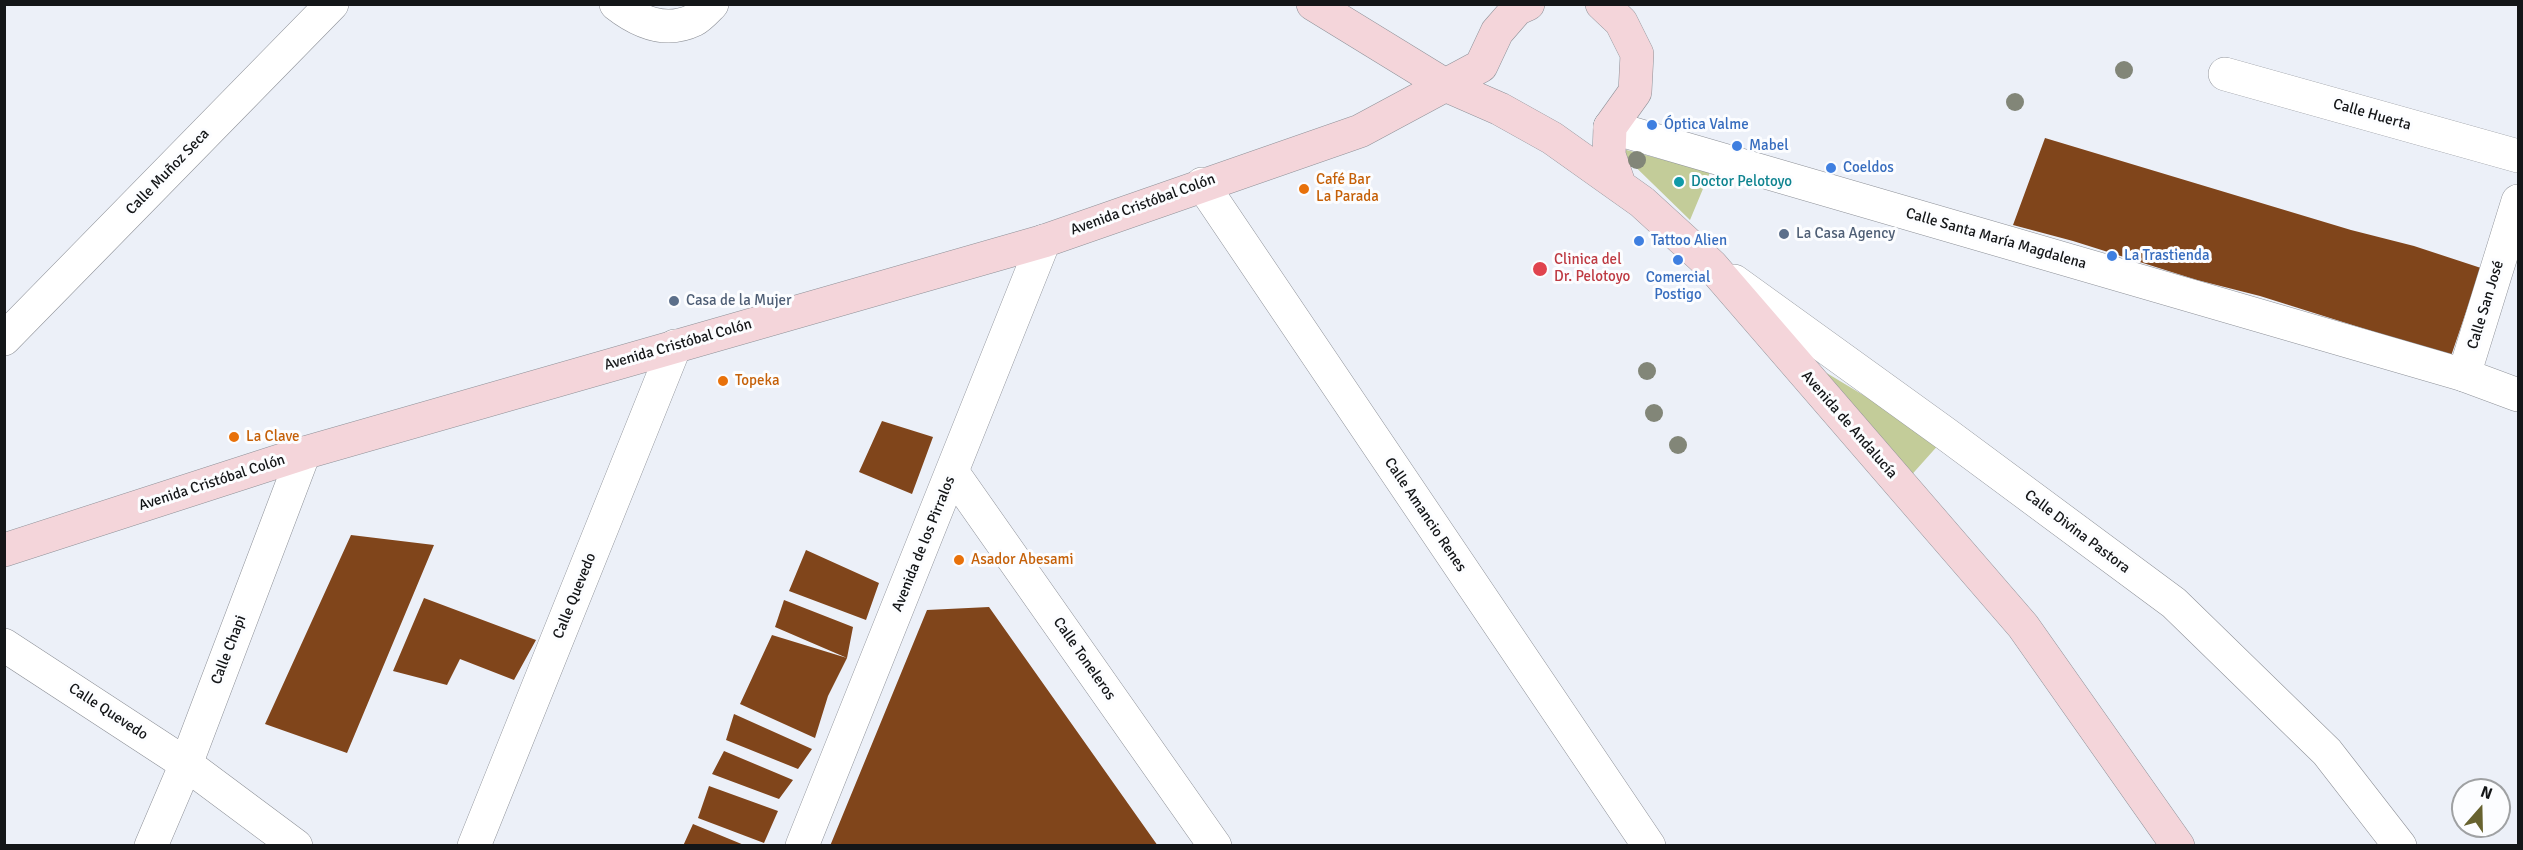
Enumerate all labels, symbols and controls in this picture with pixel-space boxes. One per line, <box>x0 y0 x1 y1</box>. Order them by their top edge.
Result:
street label: Calle Huerta <box>2331 95 2413 135</box>
place label: Óptica Valme <box>1664 116 1749 134</box>
marker: Óptica Valme <box>1645 118 1659 132</box>
street label: Calle Muñoz Seca <box>122 125 214 219</box>
place label: Mabel <box>1749 137 1789 155</box>
marker: Mabel <box>1730 139 1744 153</box>
place label: Coeldos <box>1843 159 1894 177</box>
marker: Coeldos <box>1824 161 1838 175</box>
street label: Avenida Cristóbal Colón <box>1068 170 1218 240</box>
place label: Café Bar La Parada <box>1316 171 1379 206</box>
place label: Doctor Pelotoyo <box>1691 173 1792 191</box>
marker: Doctor Pelotoyo <box>1672 175 1686 189</box>
marker: Café Bar La Parada <box>1297 182 1311 196</box>
street label: Calle Santa María Magdalena <box>1904 205 2088 273</box>
place label: La Casa Agency <box>1796 225 1895 243</box>
marker: La Casa Agency <box>1777 227 1791 241</box>
place label: Tattoo Alien <box>1651 232 1727 250</box>
marker: Tattoo Alien <box>1632 234 1646 248</box>
place label: La Trastienda <box>2124 247 2209 265</box>
marker: La Trastienda <box>2105 249 2119 263</box>
place label: Clinica del Dr. Pelotoyo <box>1554 251 1630 286</box>
marker: Comercial Postigo <box>1671 253 1685 267</box>
street label: Calle San José <box>2464 258 2508 352</box>
marker: Clinica del Dr. Pelotoyo <box>1531 260 1549 278</box>
place label: Comercial Postigo <box>1646 269 1710 304</box>
place label: Casa de la Mujer <box>686 292 792 310</box>
marker: Casa de la Mujer <box>667 294 681 308</box>
street label: Avenida Cristóbal Colón <box>602 315 754 375</box>
street label: Avenida de Andalucía <box>1797 367 1901 483</box>
place label: Topeka <box>735 372 780 390</box>
marker: Topeka <box>716 374 730 388</box>
place label: La Clave <box>246 428 300 446</box>
marker: La Clave <box>227 430 241 444</box>
street label: Avenida Cristóbal Colón <box>137 451 287 515</box>
street label: Calle Amancio Renes <box>1380 455 1470 575</box>
street label: Avenida de los Pirralos <box>889 474 959 614</box>
street label: Calle Divina Pastora <box>2021 486 2133 578</box>
street label: Calle Quevedo <box>550 550 600 642</box>
place label: Asador Abesami <box>971 551 1074 569</box>
marker: Asador Abesami <box>952 553 966 567</box>
street label: Calle Chapi <box>208 613 250 687</box>
street label: Calle Toneleros <box>1049 614 1119 704</box>
street label: Calle Quevedo <box>65 680 151 744</box>
north arrow <box>2451 778 2511 838</box>
text: N <box>2478 782 2495 804</box>

